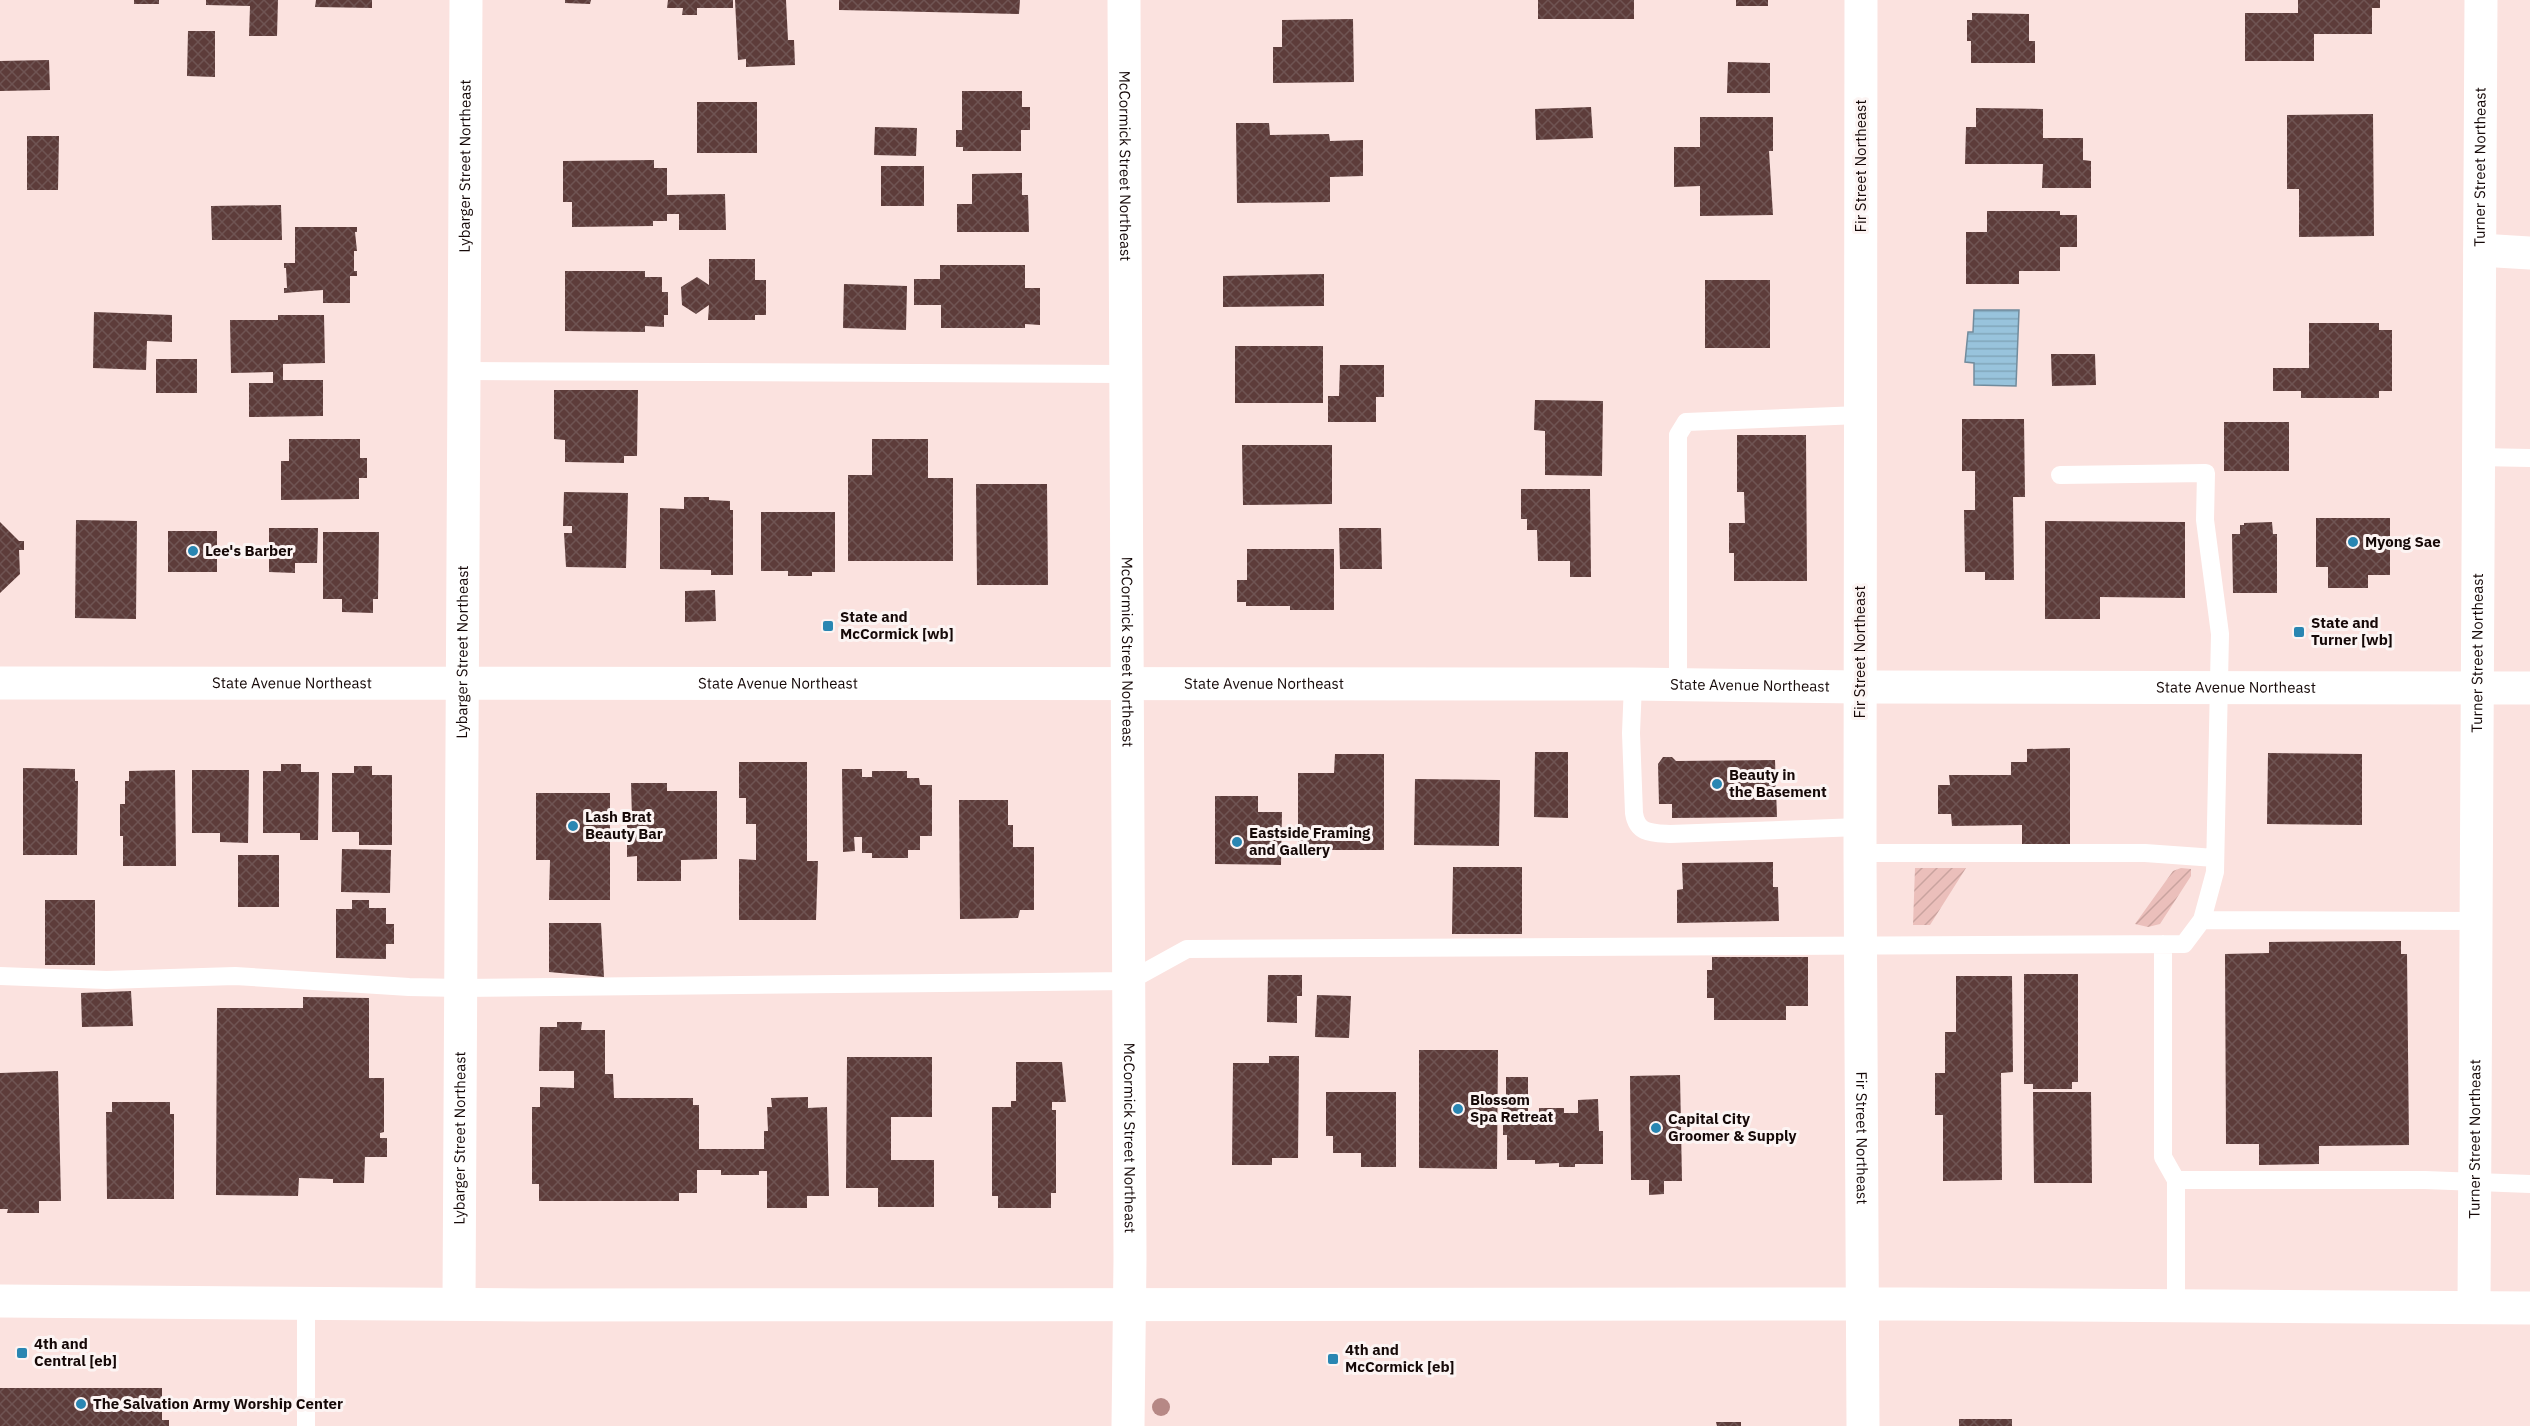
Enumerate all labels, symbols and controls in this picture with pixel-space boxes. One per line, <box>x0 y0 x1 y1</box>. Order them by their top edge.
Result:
street label: McCormick Street Northeast <box>1115 71 1135 261</box>
street label: Lybarger Street Northeast <box>455 79 475 253</box>
street label: Turner Street Northeast <box>2470 87 2490 247</box>
street label: Fir Street Northeast <box>1851 100 1870 232</box>
place label: Myong Sae <box>2365 532 2441 551</box>
marker: Myong Sae <box>2346 535 2360 549</box>
place label: Lee's Barber <box>205 541 293 560</box>
marker: Lee's Barber <box>186 544 200 558</box>
street label: McCormick Street Northeast <box>1118 557 1138 747</box>
street label: Lybarger Street Northeast <box>452 565 472 739</box>
street label: Turner Street Northeast <box>2467 573 2487 733</box>
street label: Fir Street Northeast <box>1850 586 1869 718</box>
place label: State and McCormick [wb] <box>840 607 954 643</box>
place label: State and Turner [wb] <box>2311 613 2393 649</box>
marker: State and McCormick [wb] <box>821 619 835 633</box>
marker: State and Turner [wb] <box>2292 625 2306 639</box>
street label: State Avenue Northeast <box>212 673 372 692</box>
street label: State Avenue Northeast <box>698 673 858 693</box>
street label: State Avenue Northeast <box>1184 674 1344 693</box>
street label: State Avenue Northeast <box>1670 674 1830 696</box>
street label: State Avenue Northeast <box>2156 677 2316 697</box>
place label: Beauty in the Basement <box>1729 765 1827 801</box>
marker: Beauty in the Basement <box>1710 777 1724 791</box>
place label: Lash Brat Beauty Bar <box>585 807 663 843</box>
marker: Lash Brat Beauty Bar <box>566 819 580 833</box>
place label: Eastside Framing and Gallery <box>1249 823 1371 859</box>
marker: Eastside Framing and Gallery <box>1230 835 1244 849</box>
street label: McCormick Street Northeast <box>1120 1043 1140 1233</box>
street label: Lybarger Street Northeast <box>449 1051 469 1225</box>
street label: Turner Street Northeast <box>2464 1059 2484 1219</box>
street label: Fir Street Northeast <box>1852 1071 1872 1205</box>
place label: Blossom Spa Retreat <box>1470 1090 1553 1126</box>
marker: Blossom Spa Retreat <box>1451 1102 1465 1116</box>
place label: Capital City Groomer & Supply <box>1668 1109 1797 1145</box>
marker: Capital City Groomer & Supply <box>1649 1121 1663 1135</box>
place label: 4th and Central [eb] <box>34 1334 117 1370</box>
place label: 4th and McCormick [eb] <box>1345 1340 1455 1376</box>
marker: 4th and Central [eb] <box>15 1346 29 1360</box>
marker: 4th and McCormick [eb] <box>1326 1352 1340 1366</box>
place label: The Salvation Army Worship Center <box>93 1394 343 1413</box>
marker: The Salvation Army Worship Center <box>74 1397 88 1411</box>

